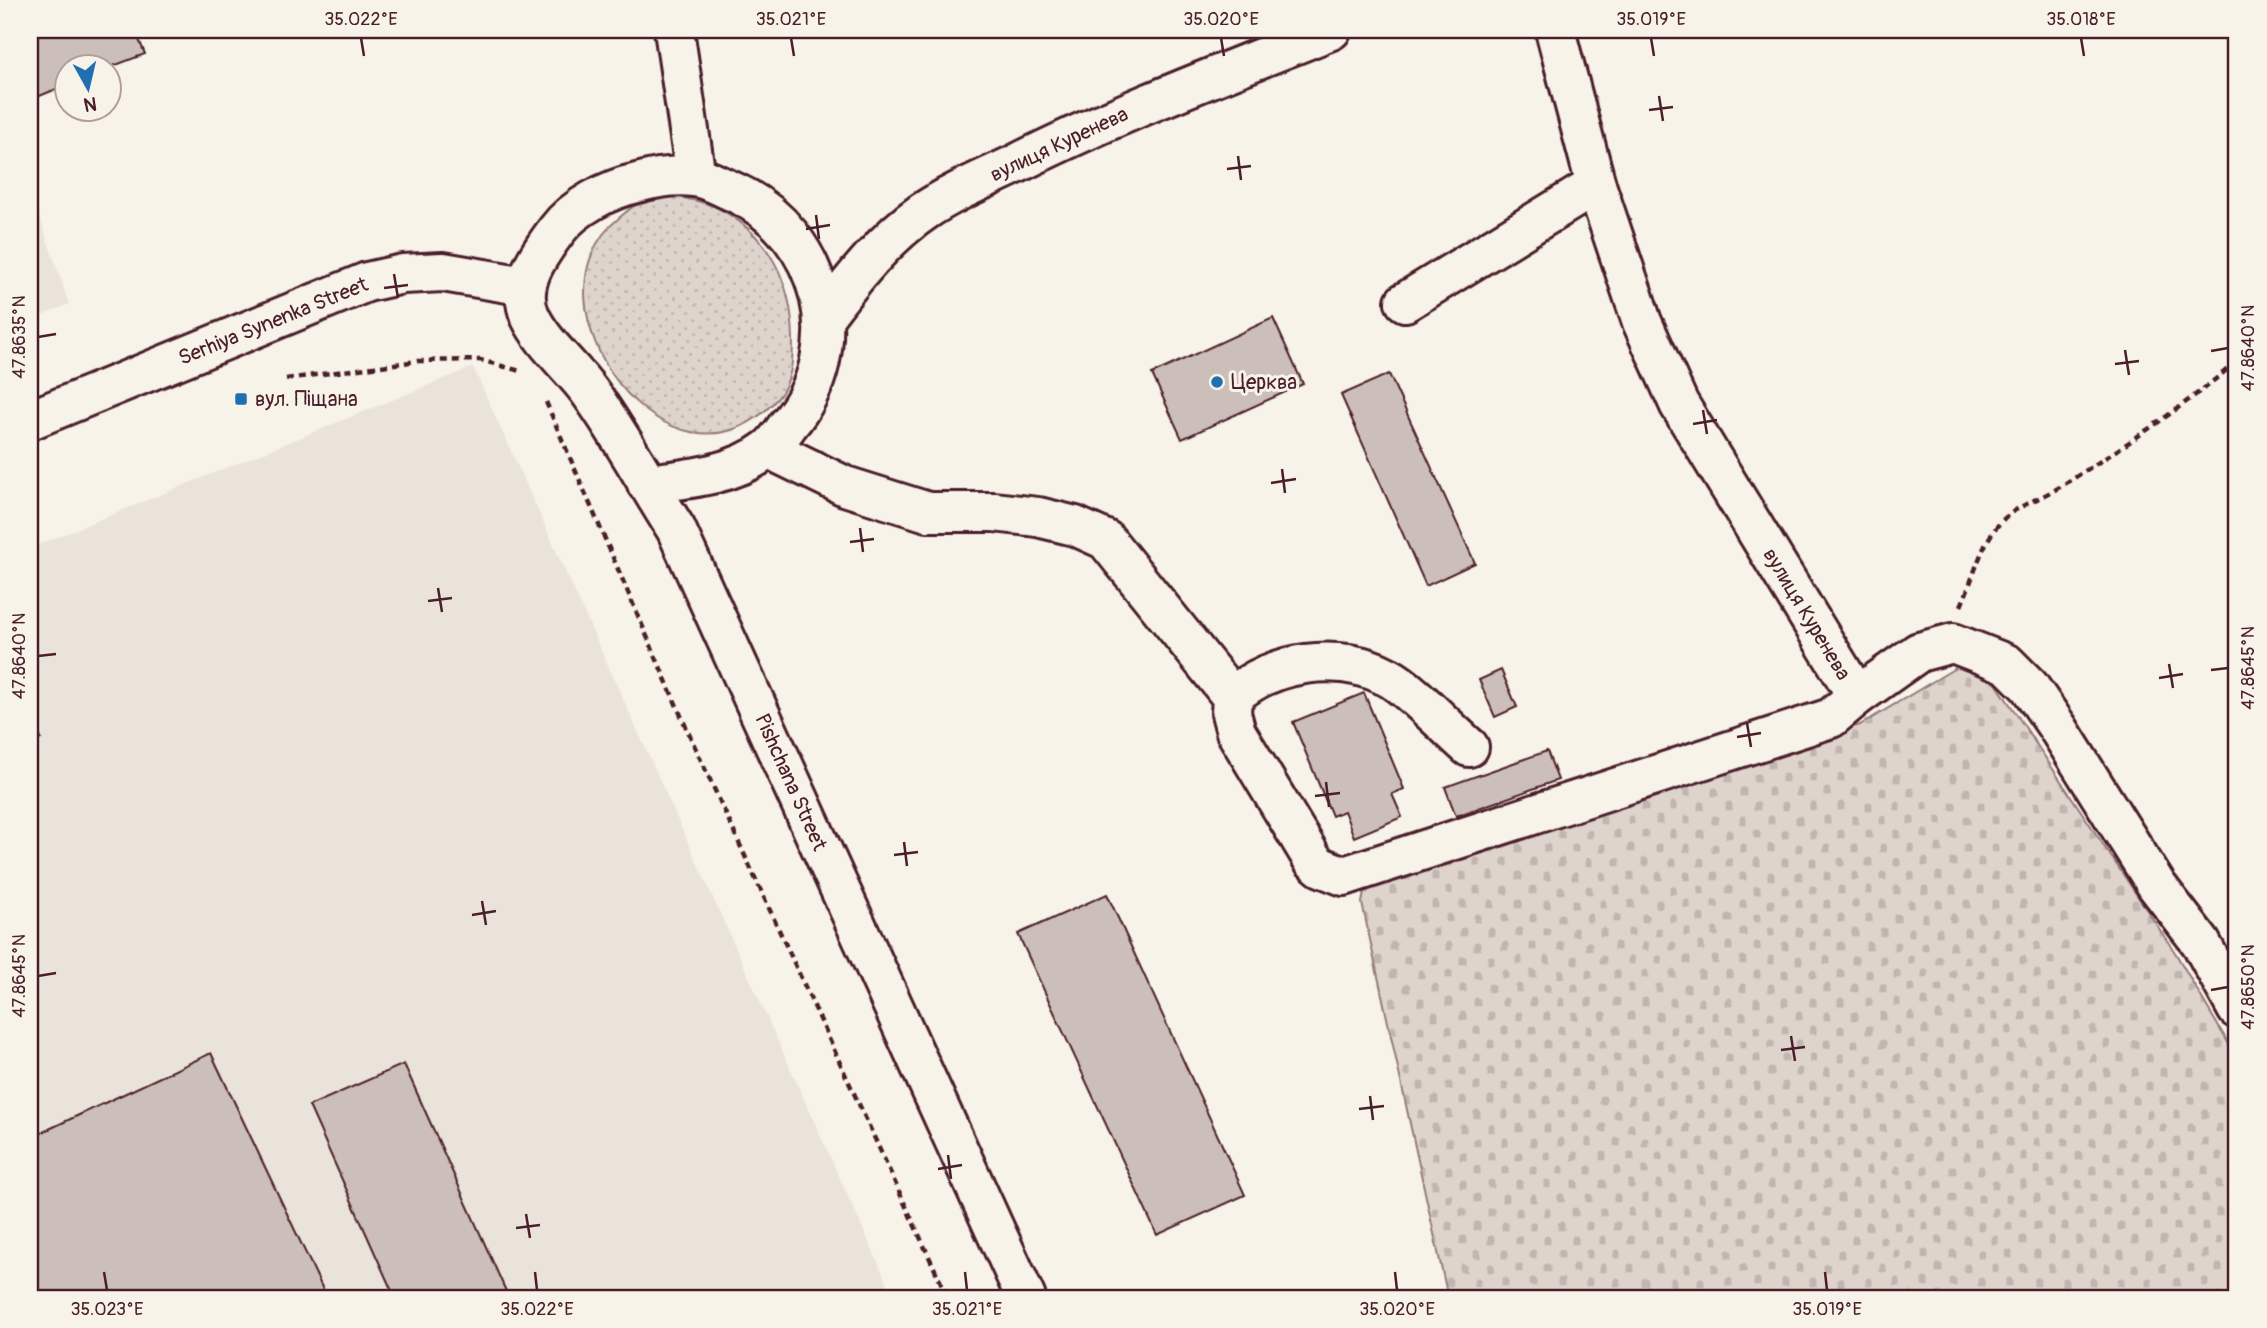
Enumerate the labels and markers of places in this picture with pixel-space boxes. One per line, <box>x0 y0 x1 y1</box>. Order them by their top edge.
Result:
place label: Церква <box>1231 369 1297 396</box>
marker: Церква <box>1209 374 1225 390</box>
place label: вул. Піщана <box>255 386 358 413</box>
marker: вул. Піщана <box>233 391 249 407</box>

